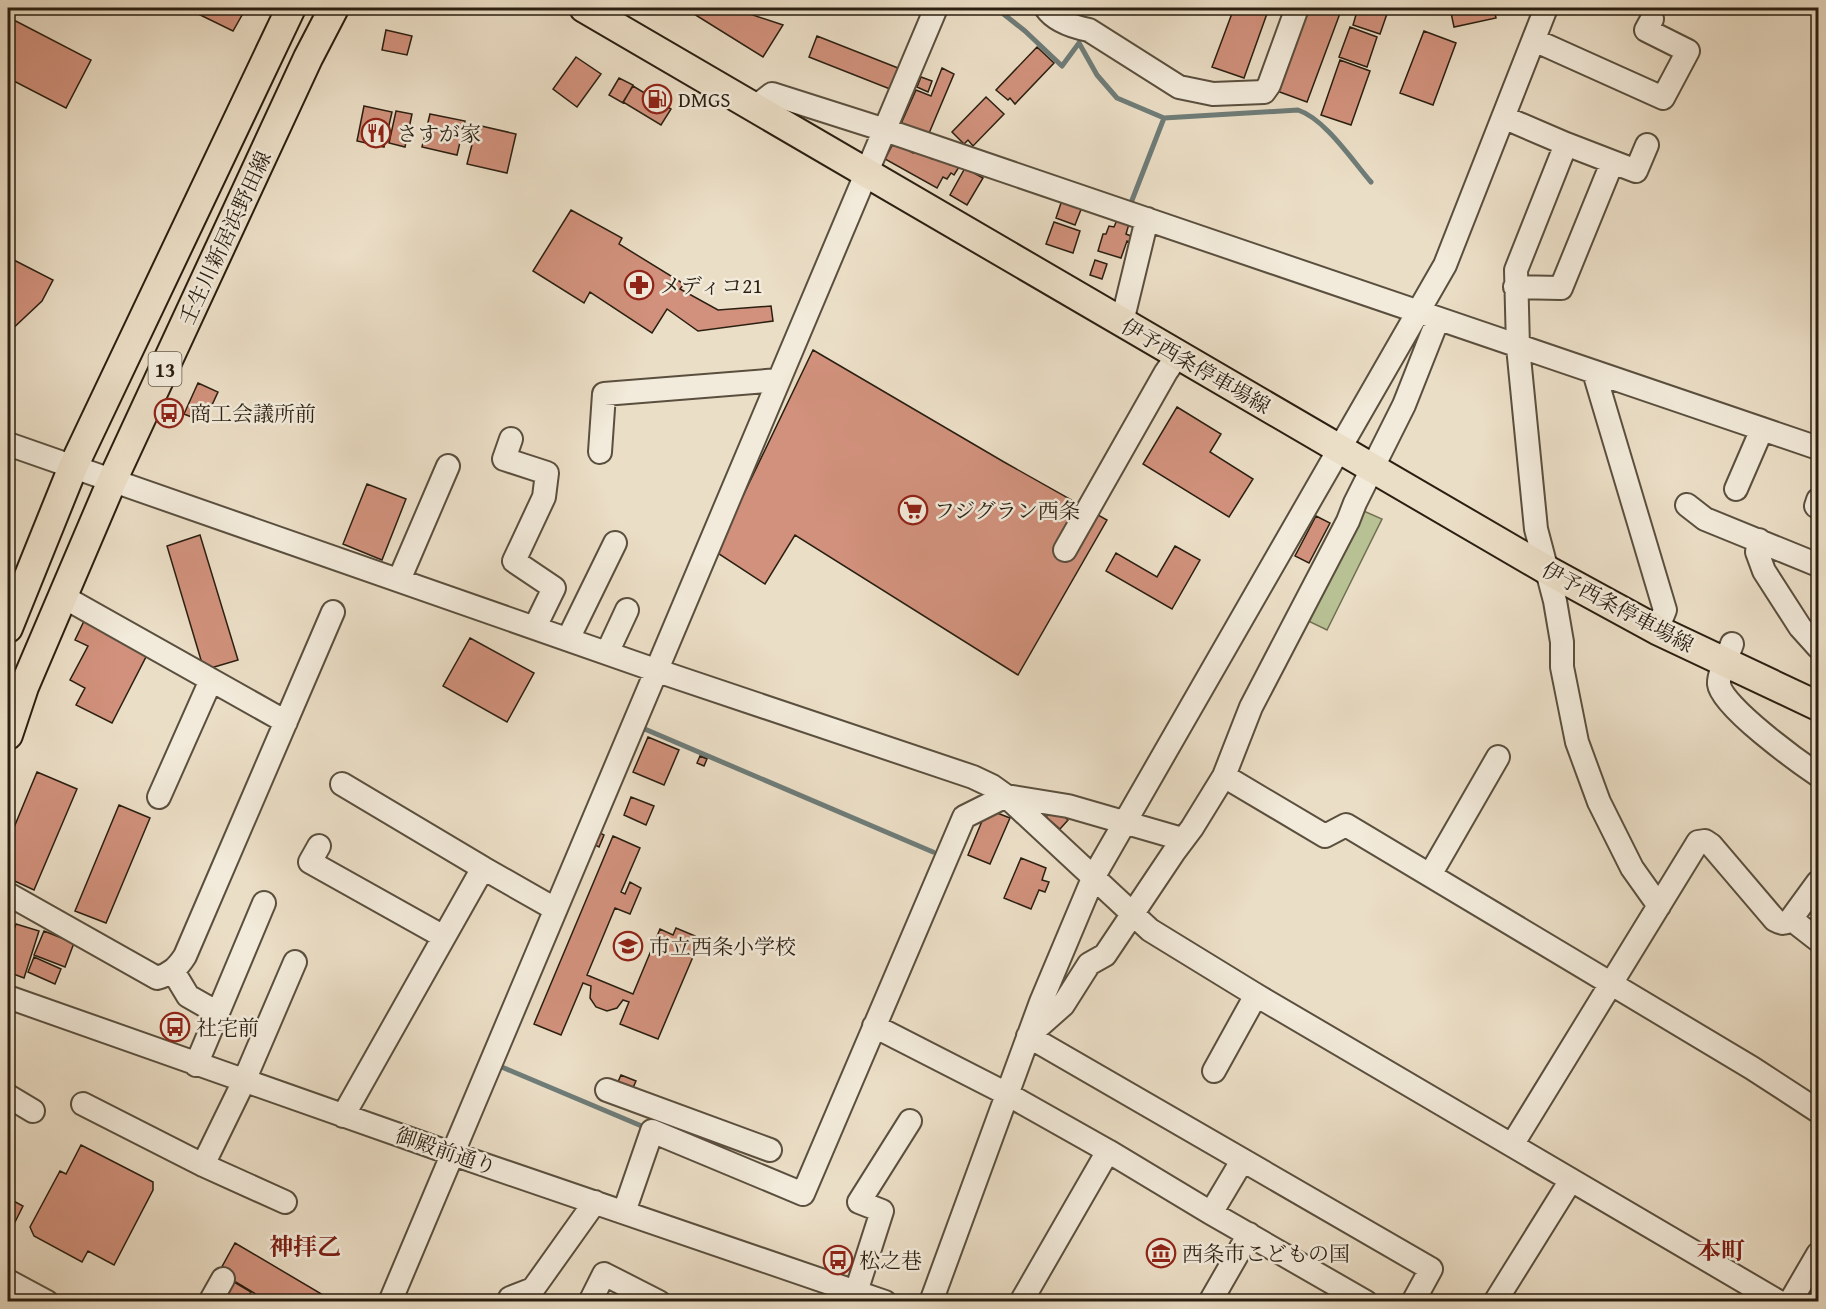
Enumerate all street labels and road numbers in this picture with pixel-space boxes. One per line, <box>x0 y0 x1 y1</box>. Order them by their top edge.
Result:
street label: 壬生川新居浜野田線 <box>171 146 279 330</box>
street label: 伊予西条停車場線 <box>1116 311 1276 421</box>
road number: 13 <box>148 352 182 386</box>
street label: 伊予西条停車場線 <box>1537 554 1699 660</box>
street label: 御殿前通り <box>391 1119 501 1183</box>

